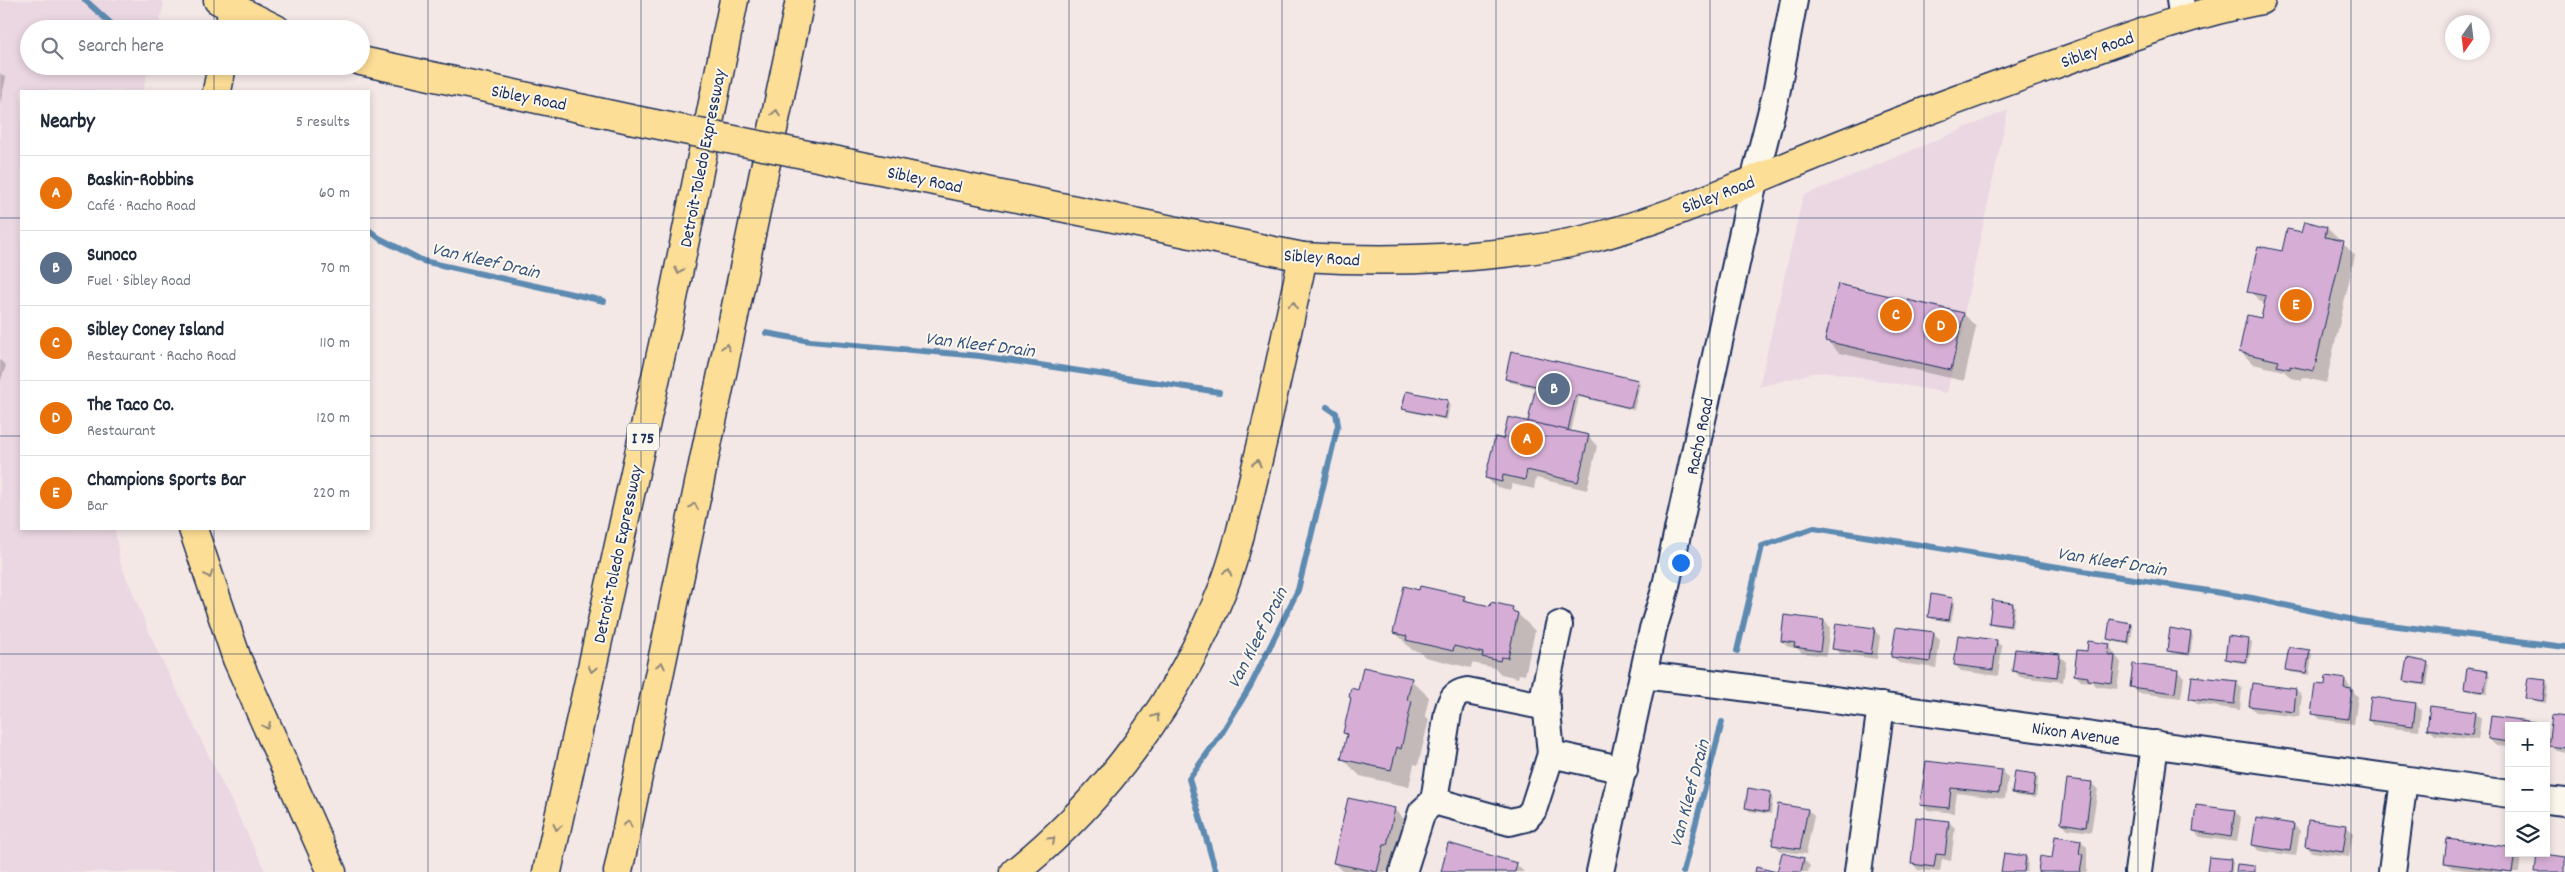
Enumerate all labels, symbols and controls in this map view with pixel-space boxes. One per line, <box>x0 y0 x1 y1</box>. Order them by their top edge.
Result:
north arrow <box>2445 15 2490 60</box>
search box <box>20 20 370 75</box>
street label: Sibley Road <box>2058 27 2138 76</box>
icon: search <box>38 34 66 62</box>
text: Search here <box>78 34 164 61</box>
street label: Detroit-Toledo Expressway <box>675 66 734 250</box>
street label: Sibley Road <box>489 80 568 119</box>
text: Nearby <box>40 108 95 138</box>
one-way arrow <box>770 108 781 117</box>
text: 5 results <box>296 111 350 134</box>
street label: Sibley Road <box>885 161 964 202</box>
text: Baskin-Robbins <box>87 168 194 195</box>
street label: Sibley Road <box>1679 171 1759 222</box>
text: A <box>52 182 60 205</box>
text: 60 m <box>319 182 350 205</box>
text: Café · Racho Road <box>87 195 196 218</box>
water label: Van Kleef Drain <box>428 237 543 288</box>
text: Sunoco <box>87 243 137 270</box>
street label: Sibley Road <box>1283 244 1361 275</box>
text: B <box>52 257 60 280</box>
text: 70 m <box>320 257 350 280</box>
one-way arrow <box>674 266 685 275</box>
text: Fuel · Sibley Road <box>87 270 191 293</box>
pin: E <box>2280 286 2312 324</box>
pin: C <box>1880 296 1912 334</box>
one-way arrow <box>1287 300 1298 309</box>
pin: D <box>1925 307 1957 345</box>
text: Sibley Coney Island <box>87 318 224 345</box>
water label: Van Kleef Drain <box>923 326 1037 367</box>
text: C <box>52 332 60 355</box>
text: 110 m <box>320 332 350 355</box>
one-way arrow <box>721 342 731 351</box>
text: Restaurant · Racho Road <box>87 345 236 368</box>
pin: B <box>1538 370 1570 408</box>
text: The Taco Co. <box>87 393 174 420</box>
street label: Racho Road <box>1681 396 1722 478</box>
text: D <box>52 407 60 430</box>
text: 120 m <box>316 407 350 430</box>
text: Restaurant <box>87 420 156 443</box>
pin: A <box>1511 420 1543 458</box>
road number: I 75 <box>627 424 659 451</box>
one-way arrow <box>1251 459 1262 468</box>
street label: Detroit-Toledo Expressway <box>588 463 651 646</box>
text: Champions Sports Bar <box>87 468 246 495</box>
text: E <box>52 482 60 505</box>
text: 220 m <box>313 482 350 505</box>
text: Bar <box>87 495 108 518</box>
one-way arrow <box>688 502 698 510</box>
water label: Van Kleef Drain <box>2055 541 2169 586</box>
your location <box>1668 550 1694 576</box>
one-way arrow <box>1223 568 1233 576</box>
one-way arrow <box>203 570 213 579</box>
water label: Van Kleef Drain <box>1222 582 1297 694</box>
one-way arrow <box>655 661 666 670</box>
one-way arrow <box>587 664 598 673</box>
one-way arrow <box>1150 713 1160 722</box>
street label: Nixon Avenue <box>2030 717 2121 754</box>
one-way arrow <box>261 721 272 730</box>
map controls <box>2505 722 2550 857</box>
button: + <box>2505 722 2550 767</box>
water label: Van Kleef Drain <box>1664 736 1719 851</box>
button: − <box>2505 767 2550 812</box>
button: layers <box>2505 812 2550 857</box>
one-way arrow <box>622 820 633 829</box>
one-way arrow <box>552 823 563 832</box>
one-way arrow <box>1046 837 1055 846</box>

